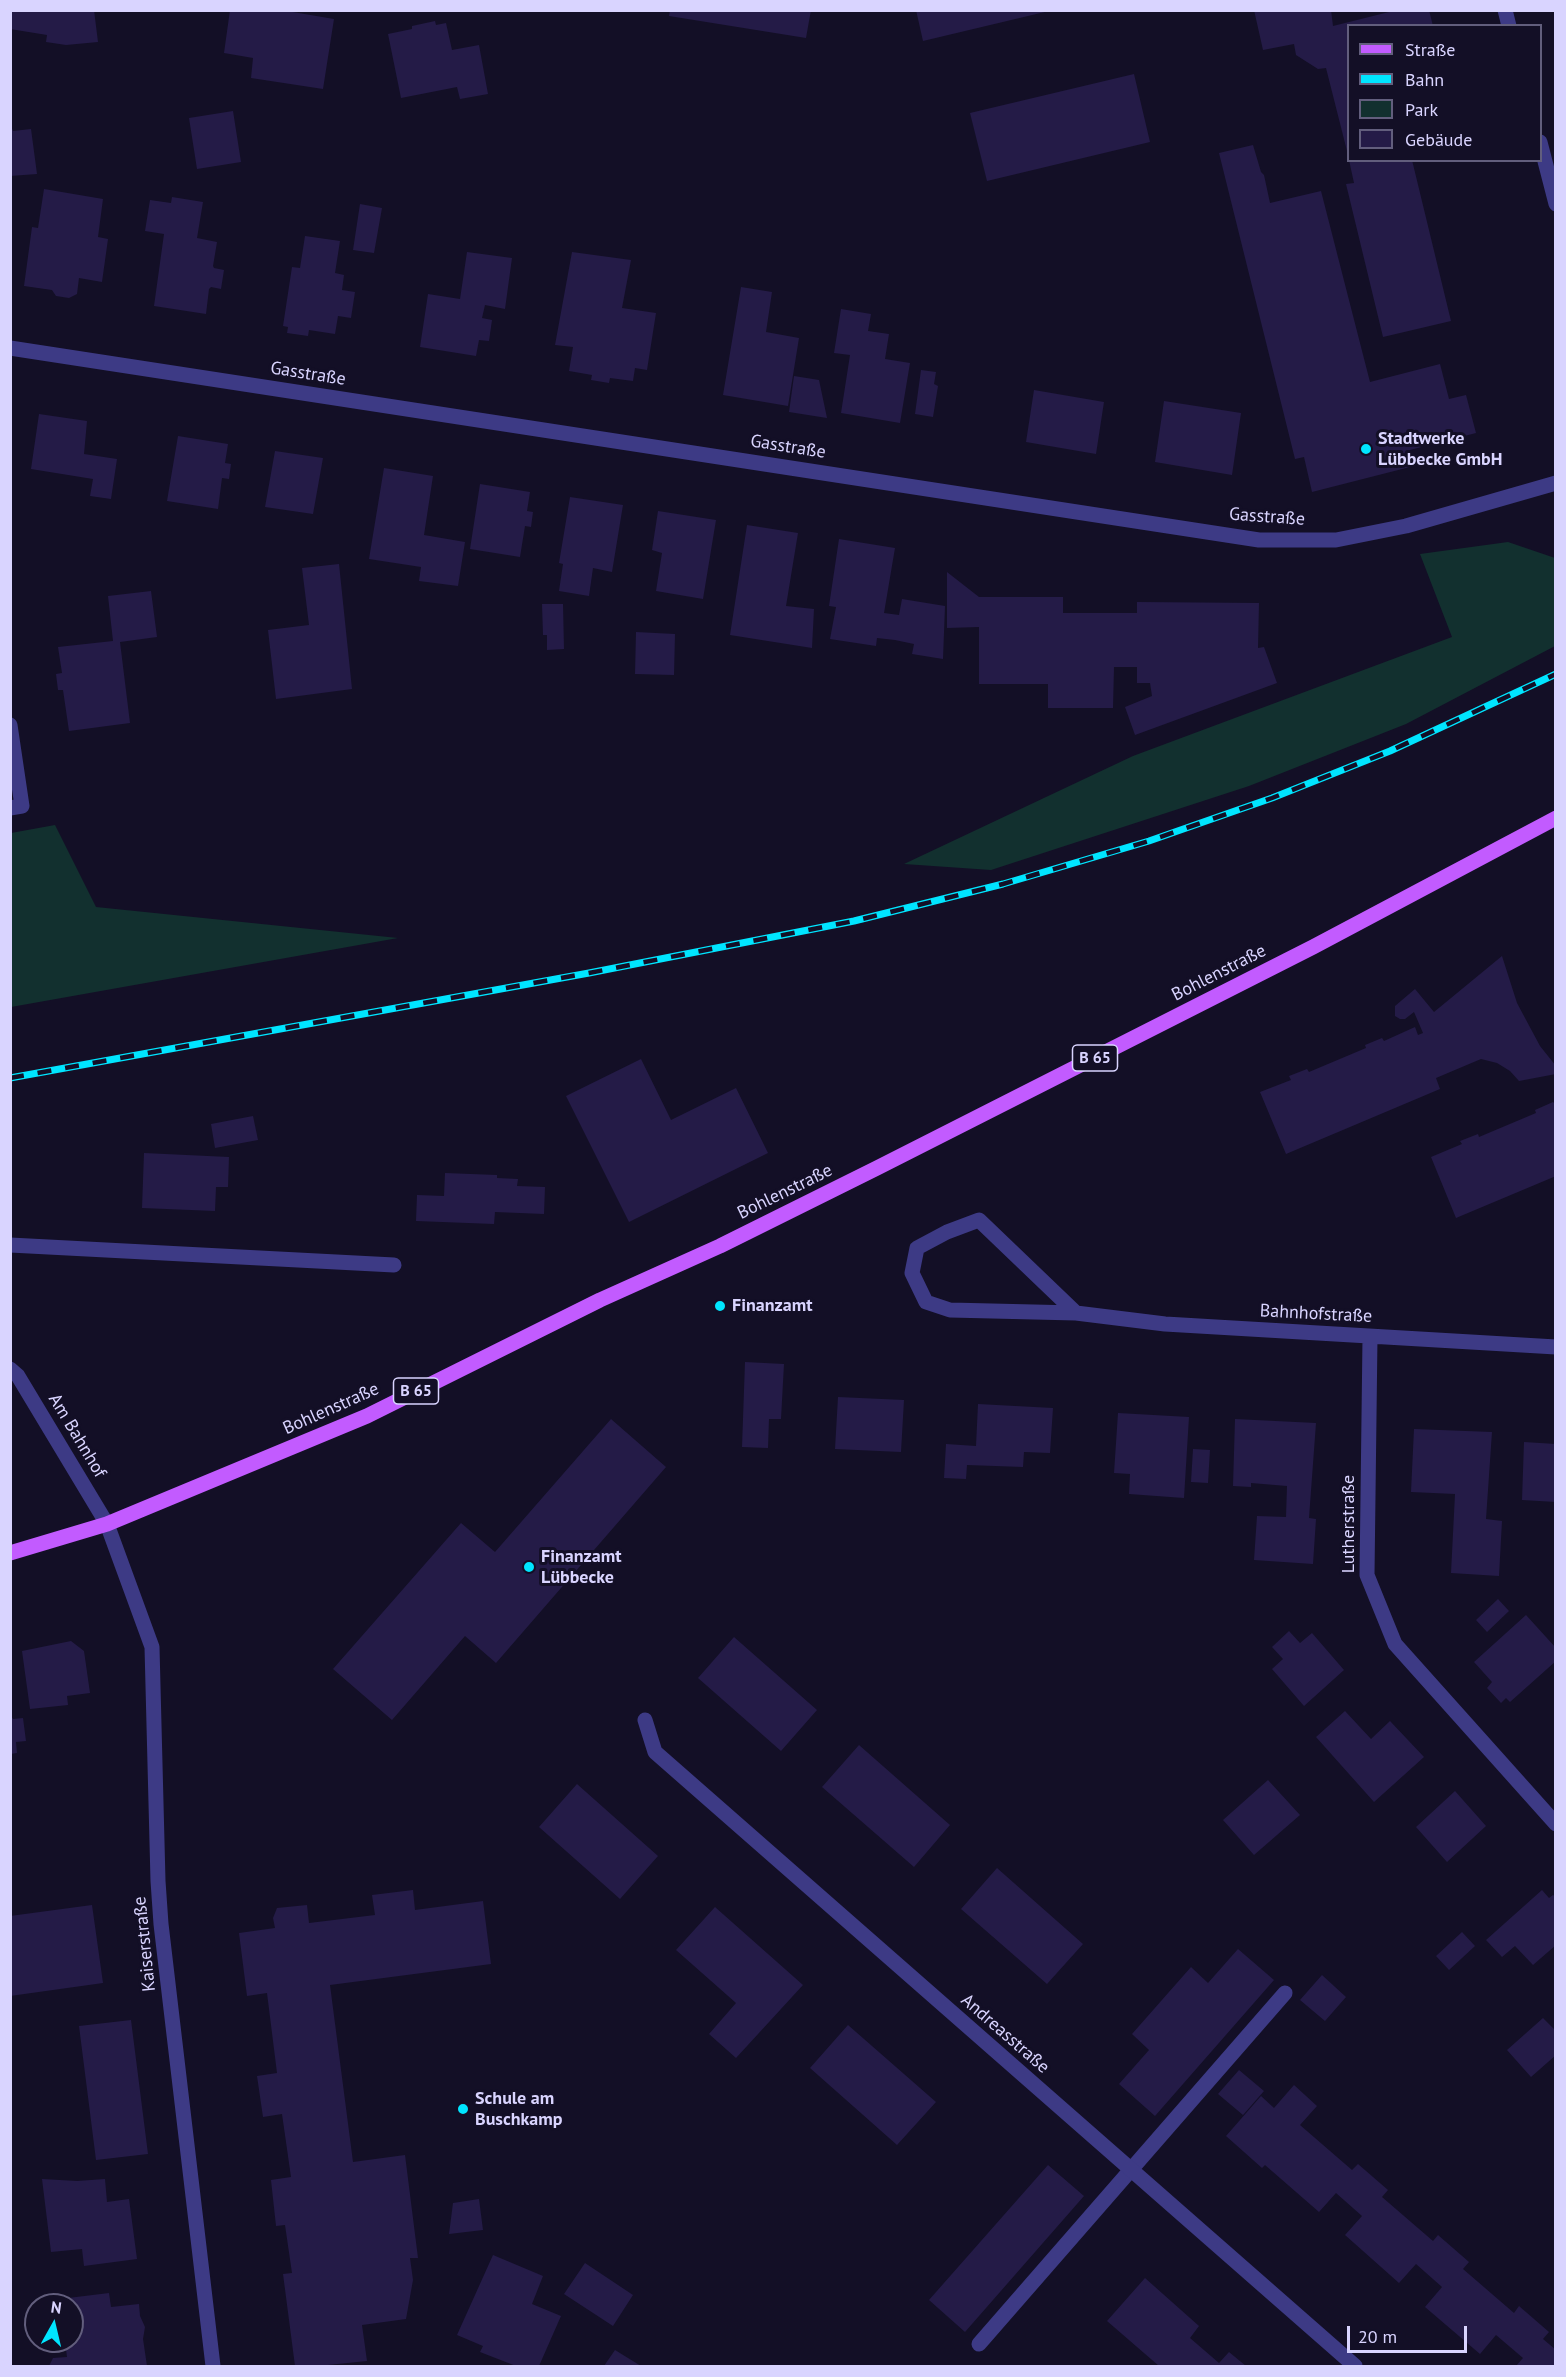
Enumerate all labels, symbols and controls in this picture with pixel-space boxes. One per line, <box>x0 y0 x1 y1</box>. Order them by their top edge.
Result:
legend <box>1347 24 1542 162</box>
text: Straße <box>1405 38 1456 61</box>
text: Bahn <box>1405 68 1444 91</box>
text: Park <box>1405 98 1438 121</box>
text: Gebäude <box>1405 128 1472 151</box>
street label: Gasstraße <box>269 357 347 391</box>
place label: Stadtwerke Lübbecke GmbH <box>1378 428 1502 470</box>
street label: Gasstraße <box>749 430 827 464</box>
marker: Stadtwerke Lübbecke GmbH <box>1359 442 1373 456</box>
street label: Gasstraße <box>1228 504 1306 530</box>
street label: Bohlenstraße <box>1168 940 1270 1006</box>
road number: B 65 <box>1072 1045 1118 1071</box>
street label: Bohlenstraße <box>734 1160 836 1224</box>
place label: Finanzamt <box>732 1295 812 1317</box>
marker: Finanzamt <box>713 1299 727 1313</box>
street label: Bahnhofstraße <box>1259 1300 1373 1328</box>
street label: Bohlenstraße <box>280 1378 382 1440</box>
road number: B 65 <box>394 1378 438 1404</box>
street label: Am Bahnhof <box>44 1390 110 1482</box>
street label: Lutherstraße <box>1338 1475 1360 1573</box>
place label: Finanzamt Lübbecke <box>541 1546 621 1588</box>
marker: Finanzamt Lübbecke <box>522 1560 536 1574</box>
street label: Kaiserstraße <box>129 1895 161 1993</box>
street label: Andreasstraße <box>956 1990 1054 2078</box>
place label: Schule am Buschkamp <box>475 2088 562 2130</box>
marker: Schule am Buschkamp <box>456 2102 470 2116</box>
north arrow <box>24 2293 84 2353</box>
text: N <box>50 2297 63 2318</box>
scale bar <box>1350 2314 1470 2352</box>
text: 20 m <box>1358 2325 1397 2348</box>

